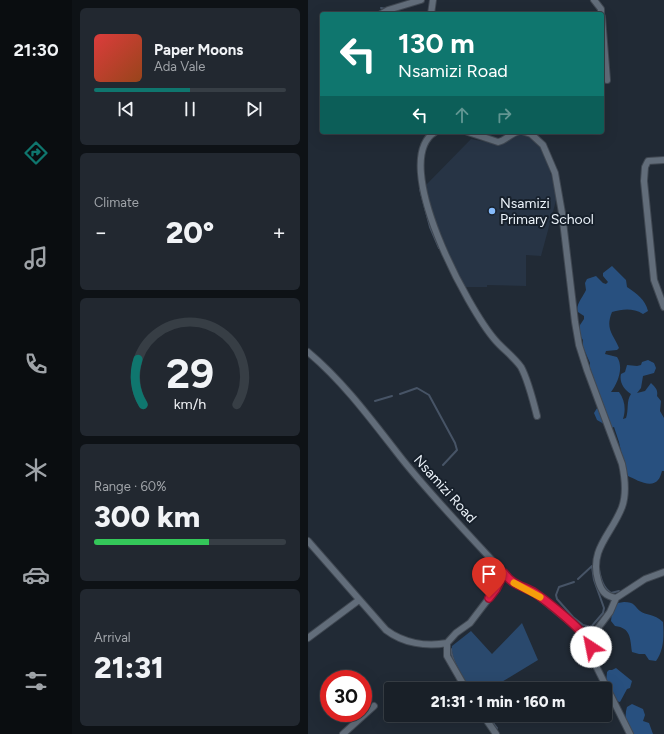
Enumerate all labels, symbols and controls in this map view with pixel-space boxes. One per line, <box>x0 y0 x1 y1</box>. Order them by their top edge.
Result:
text: 130 m <box>398 26 475 60</box>
icon: left <box>332 28 384 80</box>
text: 21:30 <box>13 39 59 61</box>
text: Paper Moons <box>154 41 243 59</box>
text: Ada Vale <box>154 59 205 74</box>
text: Nsamizi Road <box>398 60 508 82</box>
icon: previous <box>115 98 137 120</box>
icon: pause <box>179 98 201 120</box>
icon: next <box>243 98 265 120</box>
icon: left <box>409 104 431 126</box>
icon: ahead <box>451 104 473 126</box>
icon: right <box>493 104 515 126</box>
icon: directions <box>22 139 50 167</box>
text: Climate <box>94 195 139 210</box>
place label: Nsamizi Primary School <box>500 195 594 228</box>
marker: Nsamizi Primary School <box>487 206 497 216</box>
text: 20° <box>166 214 214 251</box>
text: − <box>94 219 108 246</box>
text: + <box>272 219 286 246</box>
icon: music <box>22 244 50 272</box>
text: 29 <box>166 348 214 398</box>
icon: phone <box>22 350 50 378</box>
text: km/h <box>174 395 206 413</box>
street label: Nsamizi Road <box>410 452 480 526</box>
icon: climate <box>22 456 50 484</box>
text: Range · 60% <box>94 479 166 494</box>
text: 300 km <box>94 498 200 535</box>
pin <box>472 557 506 598</box>
icon: car <box>22 561 50 589</box>
icon: arrive <box>478 563 500 585</box>
position arrow <box>570 626 612 668</box>
text: Arrival <box>94 630 131 645</box>
text: 21:31 <box>94 649 164 686</box>
icon: filters <box>22 667 50 695</box>
speed limit sign: 30 <box>320 670 372 722</box>
text: 21:31 · 1 min · 160 m <box>431 693 565 711</box>

